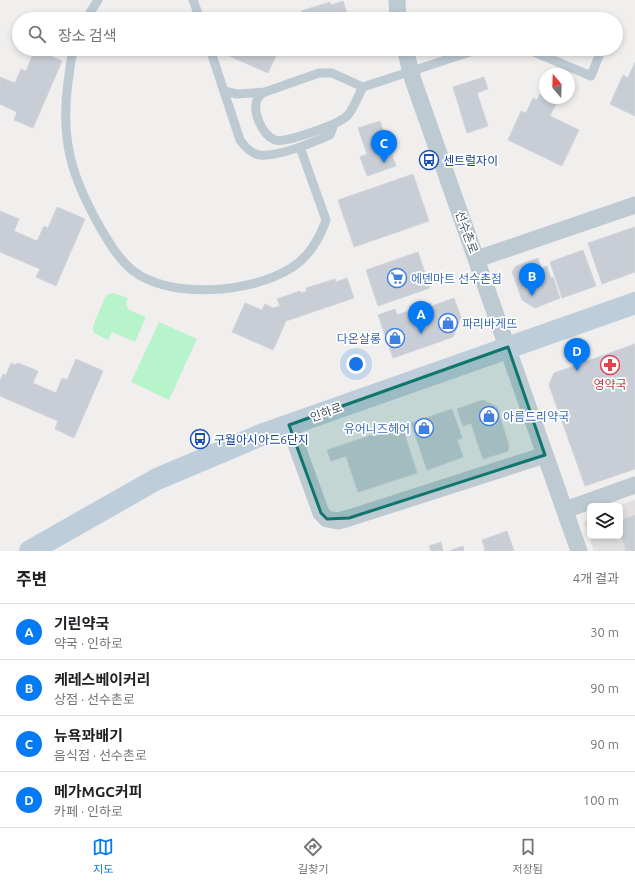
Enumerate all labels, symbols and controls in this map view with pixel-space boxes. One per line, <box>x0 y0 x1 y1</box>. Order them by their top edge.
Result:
search box <box>12 12 623 56</box>
icon: search <box>26 23 48 45</box>
text: 장소 검색 <box>58 27 117 44</box>
north arrow <box>539 68 575 104</box>
pin: C <box>371 130 397 163</box>
bus stop icon: 센트럴자이 <box>418 149 440 171</box>
place label: 센트럴자이 <box>443 154 498 167</box>
street label: 선수촌로 <box>453 209 481 255</box>
pin: B <box>519 263 545 296</box>
supermarket icon: 에덴마트 선수촌점 <box>386 267 408 289</box>
place label: 에덴마트 선수촌점 <box>411 272 502 285</box>
pin: A <box>408 301 434 334</box>
shop icon: 파리바게뜨 <box>437 312 459 334</box>
place label: 파리바게뜨 <box>462 317 517 330</box>
shop icon: 다온살롱 <box>384 327 406 349</box>
place label: 다온살롱 <box>337 332 381 345</box>
pin: D <box>564 338 590 371</box>
your location <box>346 354 366 374</box>
pharmacy icon: 영약국 <box>599 354 621 376</box>
place label: 영약국 <box>593 378 627 391</box>
street label: 인하로 <box>308 400 344 424</box>
shop icon: 아름드리약국 <box>478 405 500 427</box>
place label: 아름드리약국 <box>503 410 569 423</box>
shop icon: 유어니즈헤어 <box>413 417 435 439</box>
place label: 유어니즈헤어 <box>344 422 410 435</box>
bus stop icon: 구월아시아드6단지 <box>189 428 211 450</box>
place label: 구월아시아드6단지 <box>214 433 309 446</box>
map controls <box>587 503 623 539</box>
button: layers <box>587 503 623 539</box>
text: 주변 <box>16 569 47 588</box>
text: 4개 결과 <box>573 571 619 585</box>
text: 기린약국 <box>54 615 109 632</box>
text: A <box>24 625 34 639</box>
text: 30 m <box>590 625 619 639</box>
text: 약국 · 인하로 <box>54 636 123 650</box>
text: 케레스베이커리 <box>54 671 151 688</box>
text: B <box>25 681 33 695</box>
text: 90 m <box>590 681 619 695</box>
text: 상점 · 선수촌로 <box>54 692 135 706</box>
text: 뉴욕꽈배기 <box>54 727 123 744</box>
text: C <box>25 737 33 751</box>
text: 90 m <box>590 737 619 751</box>
text: 음식점 · 선수촌로 <box>54 748 147 762</box>
text: 메가MGC커피 <box>54 783 143 800</box>
text: D <box>24 793 34 807</box>
text: 100 m <box>583 793 619 807</box>
text: 카페 · 인하로 <box>54 804 123 818</box>
tab: 지도 <box>92 836 114 876</box>
tab: 길찾기 <box>298 836 328 876</box>
tab: 저장됨 <box>513 836 543 876</box>

